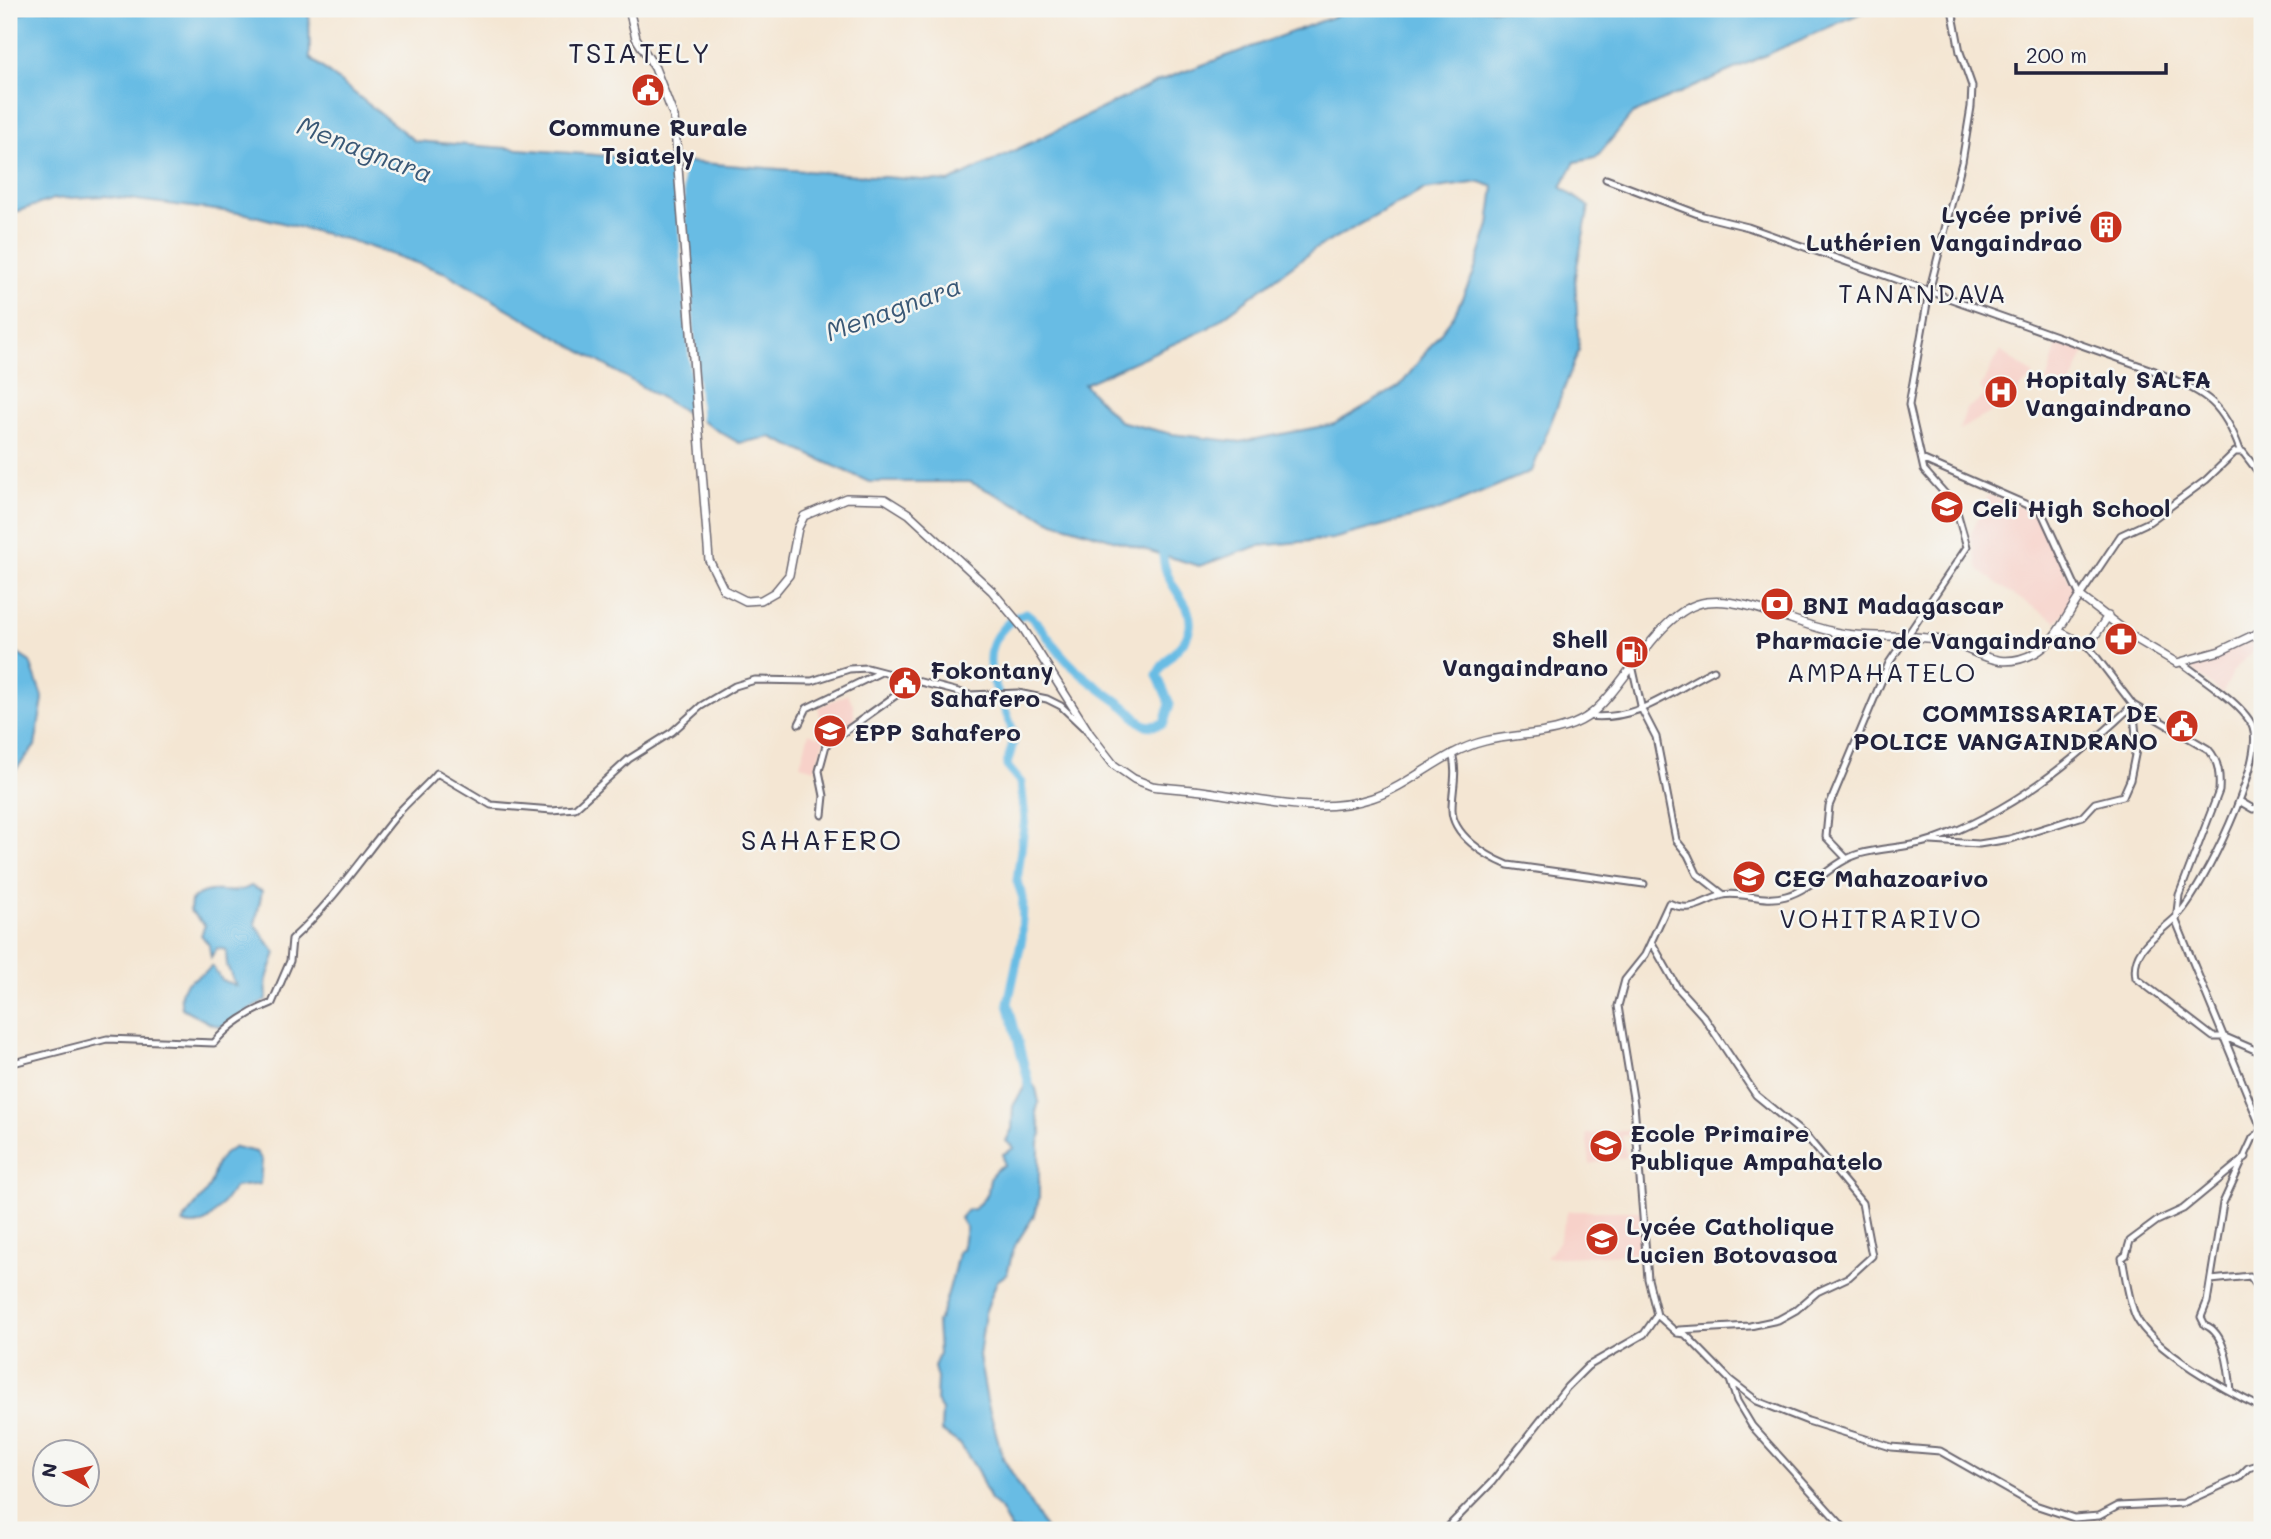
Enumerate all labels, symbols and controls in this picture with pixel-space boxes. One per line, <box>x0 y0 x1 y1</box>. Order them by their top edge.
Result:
scale bar <box>2016 32 2166 76</box>
district label: TSIATELY <box>568 34 712 70</box>
text: 200 m <box>2026 41 2087 68</box>
public building icon: Commune Rurale Tsiately <box>629 71 667 109</box>
water label: Menagnara <box>292 108 438 190</box>
place label: Commune Rurale Tsiately <box>548 111 748 170</box>
place label: Lycée privé Luthérien Vangaindrao <box>1806 198 2082 257</box>
building icon: Lycée privé Luthérien Vangaindrao <box>2087 208 2125 246</box>
water label: Menagnara <box>820 268 966 348</box>
district label: TANANDAVA <box>1838 276 2008 310</box>
place label: Hopitaly SALFA Vangaindrano <box>2025 363 2211 422</box>
hospital icon: Hopitaly SALFA Vangaindrano <box>1982 373 2020 411</box>
school or university icon: Celi High School <box>1928 488 1966 526</box>
place label: Celi High School <box>1972 492 2171 523</box>
bank icon: BNI Madagascar <box>1758 585 1796 623</box>
place label: BNI Madagascar <box>1802 589 2004 620</box>
pharmacy icon: Pharmacie de Vangaindrano <box>2102 620 2140 658</box>
place label: Shell Vangaindrano <box>1442 623 1608 682</box>
place label: Pharmacie de Vangaindrano <box>1755 624 2096 655</box>
fuel station icon: Shell Vangaindrano <box>1613 633 1651 671</box>
place label: Fokontany Sahafero <box>930 654 1053 713</box>
district label: AMPAHATELO <box>1787 655 1977 689</box>
public building icon: Fokontany Sahafero <box>886 664 924 702</box>
place label: COMMISSARIAT DE POLICE VANGAINDRANO <box>1853 697 2158 756</box>
public building icon: COMMISSARIAT DE POLICE VANGAINDRANO <box>2163 707 2201 745</box>
school or university icon: EPP Sahafero <box>811 712 849 750</box>
place label: EPP Sahafero <box>854 716 1021 747</box>
district label: SAHAFERO <box>741 821 903 857</box>
school or university icon: CEG Mahazoarivo <box>1730 858 1768 896</box>
place label: CEG Mahazoarivo <box>1774 862 1988 893</box>
district label: VOHITRARIVO <box>1779 901 1983 935</box>
place label: Ecole Primaire Publique Ampahatelo <box>1630 1117 1883 1176</box>
school or university icon: Ecole Primaire Publique Ampahatelo <box>1587 1127 1625 1165</box>
place label: Lycée Catholique Lucien Botovasoa <box>1626 1210 1838 1269</box>
school or university icon: Lycée Catholique Lucien Botovasoa <box>1583 1220 1621 1258</box>
north arrow <box>32 1438 102 1508</box>
text: N <box>35 1461 62 1479</box>

